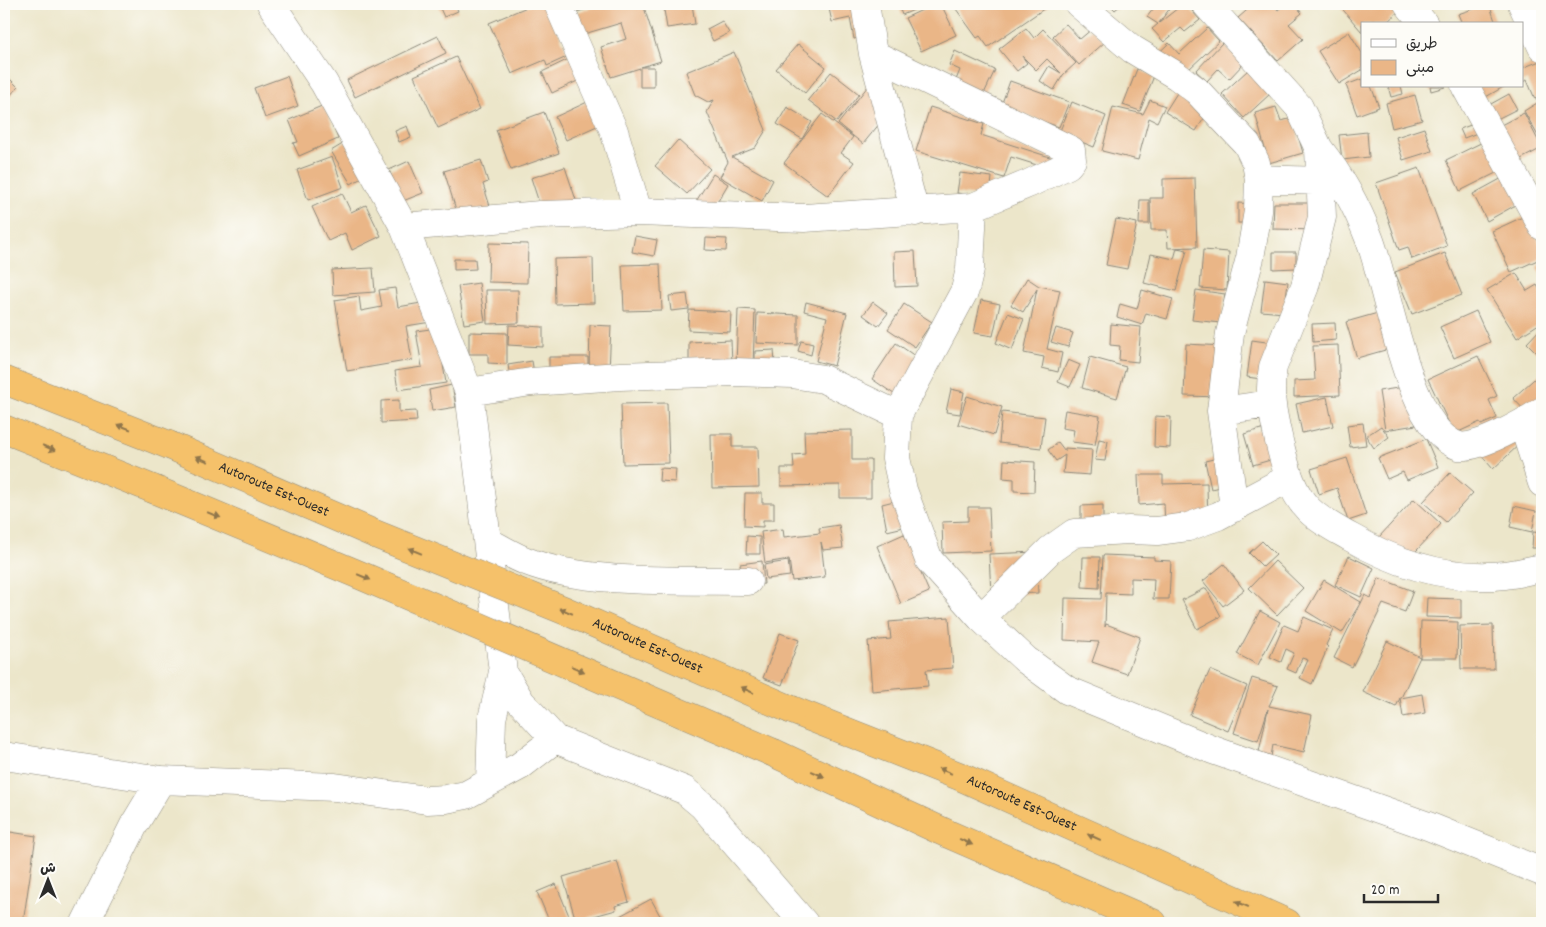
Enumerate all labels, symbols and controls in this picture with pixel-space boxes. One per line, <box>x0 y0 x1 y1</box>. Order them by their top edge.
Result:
legend <box>1361 22 1524 88</box>
text: طريق <box>1406 34 1438 56</box>
text: مبنى <box>1406 58 1434 80</box>
one-way arrow <box>116 423 131 431</box>
one-way arrow <box>42 444 56 452</box>
one-way arrow <box>195 454 209 462</box>
street label: Autoroute Est-Ouest <box>215 457 333 524</box>
one-way arrow <box>207 511 221 519</box>
one-way arrow <box>408 546 423 554</box>
one-way arrow <box>357 573 372 581</box>
one-way arrow <box>559 607 573 615</box>
street label: Autoroute Est-Ouest <box>588 613 706 681</box>
one-way arrow <box>571 666 585 674</box>
one-way arrow <box>740 686 754 694</box>
one-way arrow <box>937 767 952 775</box>
one-way arrow <box>811 770 825 778</box>
street label: Autoroute Est-Ouest <box>963 770 1080 838</box>
one-way arrow <box>1087 833 1101 841</box>
one-way arrow <box>959 838 973 846</box>
north arrow <box>22 854 72 904</box>
text: ش <box>40 859 56 879</box>
scale bar <box>1364 872 1437 904</box>
text: 20 m <box>1371 880 1399 902</box>
one-way arrow <box>1235 900 1249 908</box>

